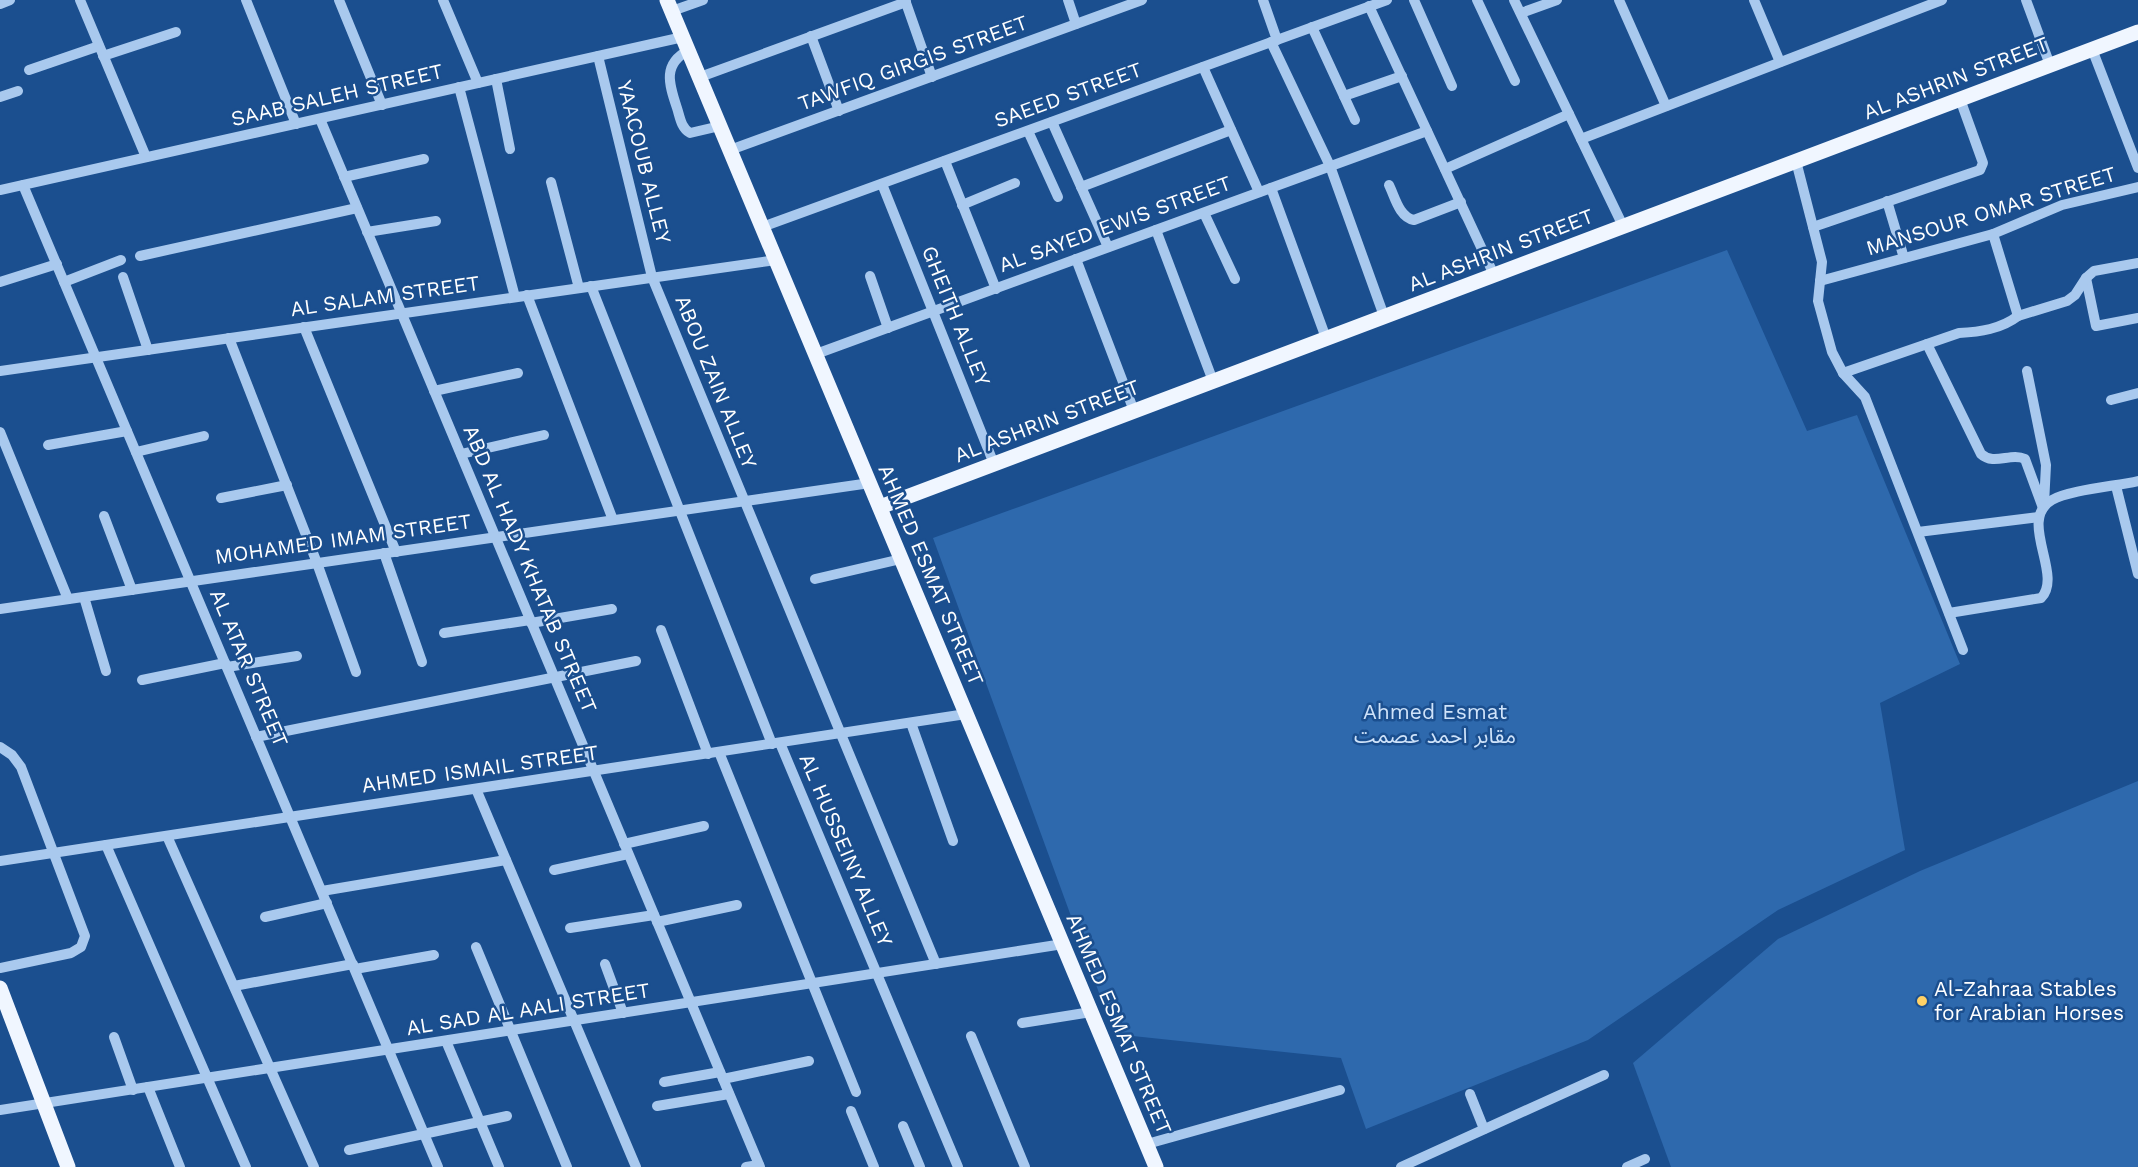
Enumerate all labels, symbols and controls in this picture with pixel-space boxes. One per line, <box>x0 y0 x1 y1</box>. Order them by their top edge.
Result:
street label: TAWFIQ GIRGIS STREET <box>795 9 1031 116</box>
street label: AL ASHRIN STREET <box>1860 31 2052 124</box>
street label: SAEED STREET <box>991 56 1145 133</box>
street label: SAAB SALEH STREET <box>229 58 445 131</box>
street label: YAACOUB ALLEY <box>612 78 677 246</box>
street label: MANSOUR OMAR STREET <box>1863 160 2119 260</box>
street label: AL SAYED EWIS STREET <box>995 170 1235 277</box>
street label: AL ASHRIN STREET <box>1405 203 1597 296</box>
street label: GHEITH ALLEY <box>917 242 996 390</box>
street label: AL SALAM STREET <box>289 270 481 321</box>
street label: ABOU ZAIN ALLEY <box>670 291 763 472</box>
street label: AL ASHRIN STREET <box>951 374 1143 467</box>
street label: ABD AL HADY KHATAB STREET <box>458 421 603 717</box>
street label: AHMED ESMAT STREET <box>873 460 990 689</box>
street label: MOHAMED IMAM STREET <box>213 508 473 569</box>
street label: AL ATAR STREET <box>205 585 294 751</box>
park label: Ahmed Esmat مقابر احمد عصمت <box>1354 699 1516 748</box>
street label: AHMED ISMAIL STREET <box>360 739 600 797</box>
street label: AL HUSSEINY ALLEY <box>794 750 898 950</box>
street label: AHMED ESMAT STREET <box>1061 909 1178 1138</box>
place label: Al-Zahraa Stables for Arabian Horses <box>1934 976 2124 1025</box>
street label: AL SAD AL AALI STREET <box>404 977 652 1040</box>
marker: Al-Zahraa Stables for Arabian Horses <box>1915 994 1929 1008</box>

